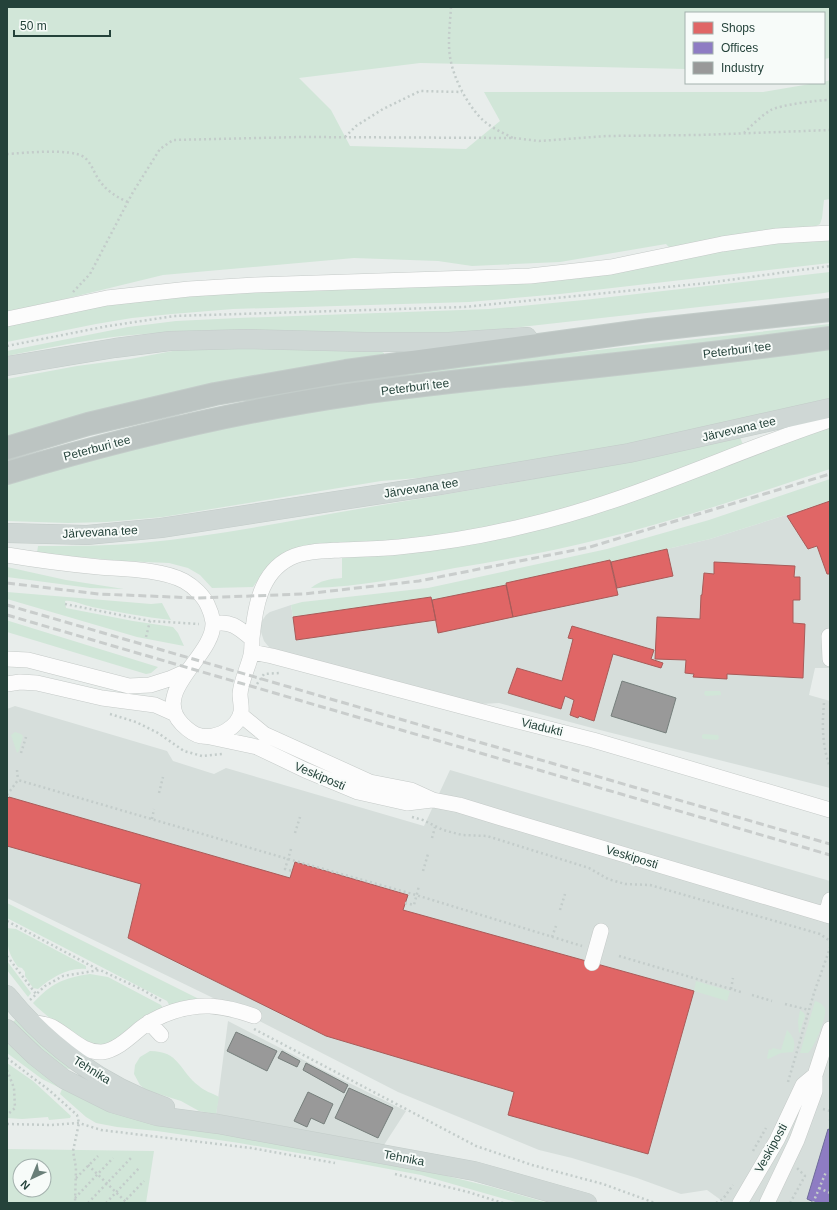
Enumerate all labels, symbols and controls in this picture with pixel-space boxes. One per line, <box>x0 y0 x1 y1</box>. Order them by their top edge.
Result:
scale bar <box>14 12 110 38</box>
legend <box>685 12 825 84</box>
text: 50 m <box>20 19 47 33</box>
text: Shops <box>721 21 755 35</box>
text: Offices <box>721 41 758 55</box>
text: Industry <box>721 61 764 75</box>
street label: Peterburi tee <box>702 339 772 361</box>
street label: Peterburi tee <box>380 376 450 398</box>
street label: Järvevana tee <box>701 414 778 444</box>
street label: Peterburi tee <box>62 432 132 464</box>
street label: Järvevana tee <box>383 475 460 501</box>
street label: Järvevana tee <box>62 523 138 541</box>
street label: Viadukti <box>520 715 564 739</box>
street label: Veskiposti <box>292 759 348 793</box>
street label: Veskiposti <box>604 842 660 872</box>
street label: Tehnika <box>71 1053 114 1087</box>
street label: Veskiposti <box>752 1121 790 1175</box>
street label: Tehnika <box>382 1147 426 1169</box>
north arrow <box>12 1158 52 1198</box>
text: N <box>18 1178 32 1192</box>

